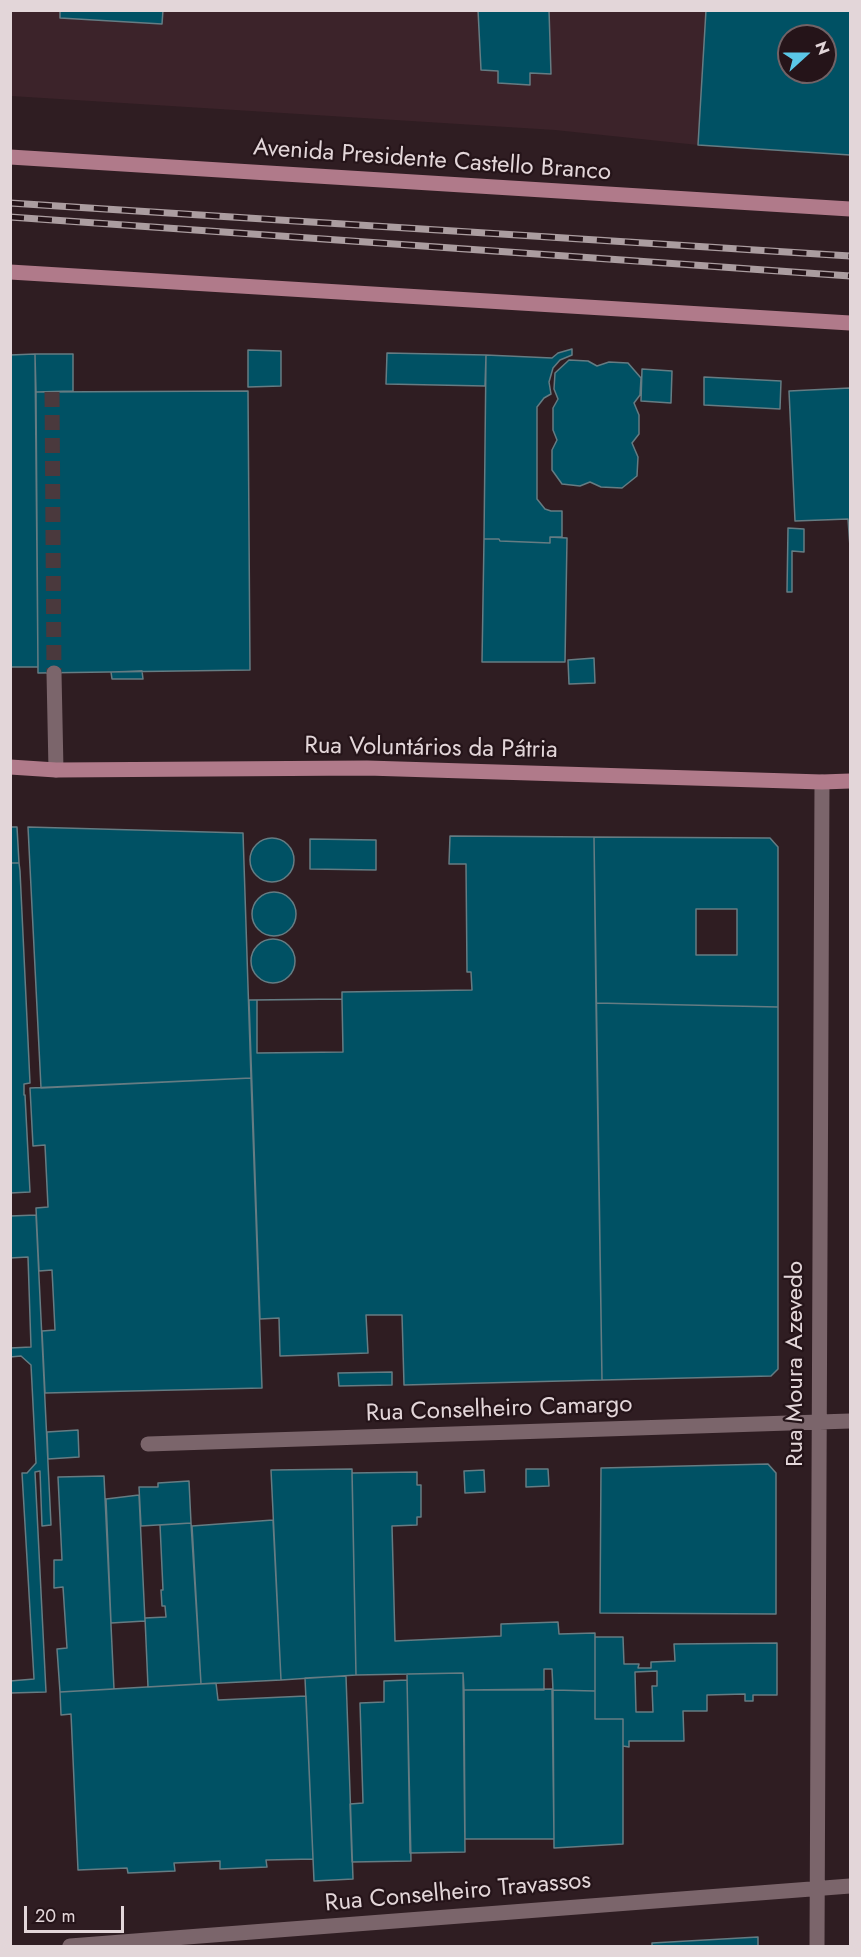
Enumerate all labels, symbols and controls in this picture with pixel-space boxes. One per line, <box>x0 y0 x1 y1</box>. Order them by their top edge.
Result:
north arrow <box>777 24 837 84</box>
text: N <box>809 38 835 58</box>
street label: Avenida Presidente Castello Branco <box>252 134 612 188</box>
street label: Rua Voluntários da Pátria <box>304 732 558 766</box>
street label: Rua Moura Azevedo <box>782 1261 810 1467</box>
street label: Rua Conselheiro Camargo <box>365 1391 633 1429</box>
street label: Rua Conselheiro Travassos <box>324 1867 592 1919</box>
scale bar <box>27 1894 128 1932</box>
text: 20 m <box>35 1903 75 1929</box>

